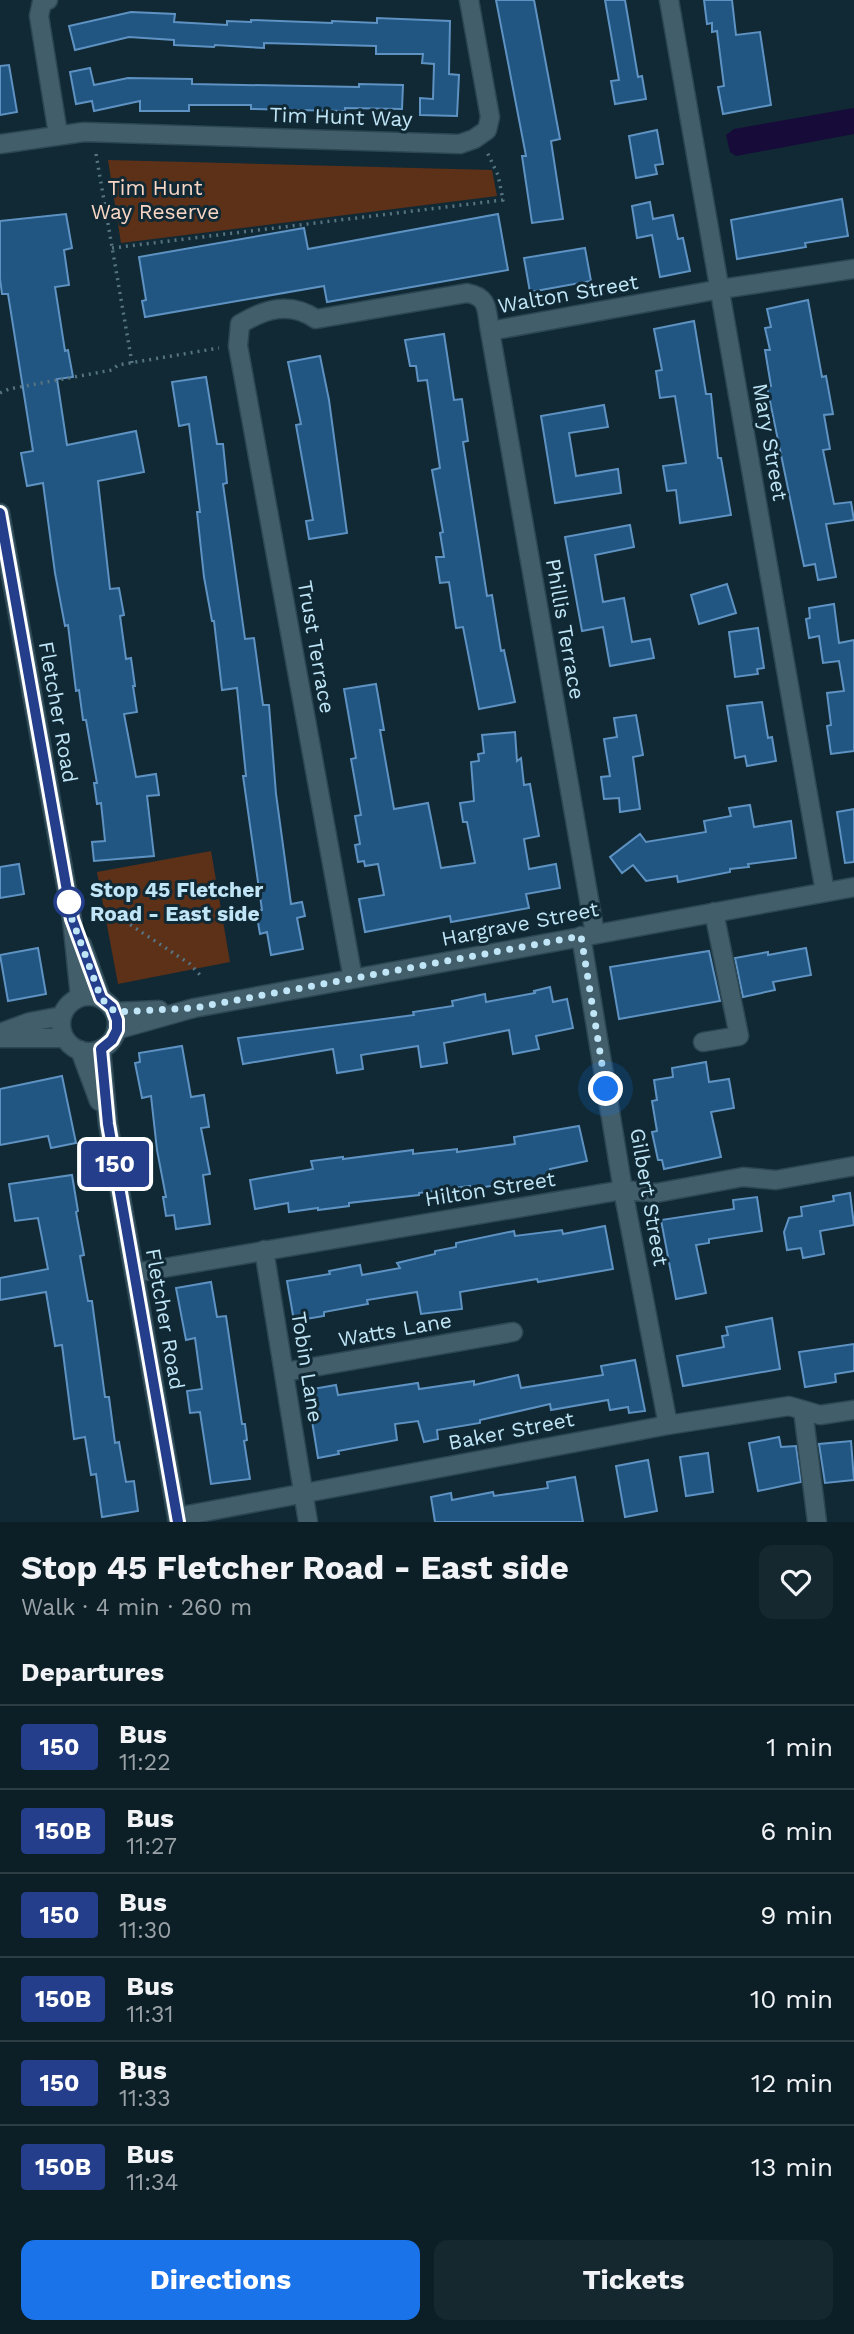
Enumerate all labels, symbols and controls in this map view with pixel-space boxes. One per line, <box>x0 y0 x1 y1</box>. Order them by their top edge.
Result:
street label: Tim Hunt Way <box>269 102 413 131</box>
park label: Tim Hunt Way Reserve <box>91 175 219 224</box>
street label: Walton Street <box>496 269 640 318</box>
street label: Mary Street <box>748 381 793 503</box>
street label: Phillis Terrace <box>541 557 590 701</box>
street label: Trust Terrace <box>293 579 340 715</box>
street label: Fletcher Road <box>34 639 83 785</box>
place label: Stop 45 Fletcher Road - East side <box>90 877 263 926</box>
marker: Stop 45 Fletcher Road - East side <box>54 887 84 917</box>
street label: Hargrave Street <box>439 896 601 951</box>
your location <box>588 1071 623 1106</box>
street label: Gilbert Street <box>625 1126 674 1268</box>
line badge: 150 <box>75 1141 155 1187</box>
text: 150 <box>95 1150 135 1178</box>
street label: Hilton Street <box>423 1166 557 1211</box>
street label: Fletcher Road <box>141 1246 190 1392</box>
street label: Watts Lane <box>336 1307 454 1352</box>
street label: Tobin Lane <box>286 1310 329 1424</box>
street label: Baker Street <box>446 1406 576 1455</box>
button: heart <box>759 1545 833 1619</box>
text: Stop 45 Fletcher Road - East side <box>21 1548 569 1587</box>
text: Walk · 4 min · 260 m <box>21 1594 252 1621</box>
text: Departures <box>21 1657 164 1687</box>
text: Bus <box>119 1719 167 1749</box>
text: 1 min <box>766 1732 833 1762</box>
text: 150 <box>40 1733 79 1761</box>
text: 11:22 <box>119 1749 171 1776</box>
text: Bus <box>126 1803 174 1833</box>
text: 6 min <box>761 1816 833 1846</box>
text: 150B <box>35 1817 91 1845</box>
text: 11:27 <box>126 1833 177 1860</box>
text: Bus <box>119 1887 167 1917</box>
text: 9 min <box>760 1900 833 1930</box>
text: 150 <box>40 1901 79 1929</box>
text: 11:30 <box>119 1917 171 1944</box>
text: Bus <box>126 1971 174 2001</box>
text: 10 min <box>750 1984 833 2014</box>
text: 150B <box>35 1985 91 2013</box>
text: 11:31 <box>126 2001 173 2028</box>
text: Bus <box>119 2055 167 2085</box>
text: 12 min <box>751 2068 833 2098</box>
text: 150 <box>40 2069 79 2097</box>
text: 11:33 <box>119 2085 171 2112</box>
text: Bus <box>126 2139 174 2169</box>
text: 13 min <box>751 2152 833 2182</box>
text: 150B <box>35 2153 91 2181</box>
text: 11:34 <box>126 2169 178 2196</box>
button: Directions <box>21 2240 420 2320</box>
button: Tickets <box>434 2240 833 2320</box>

